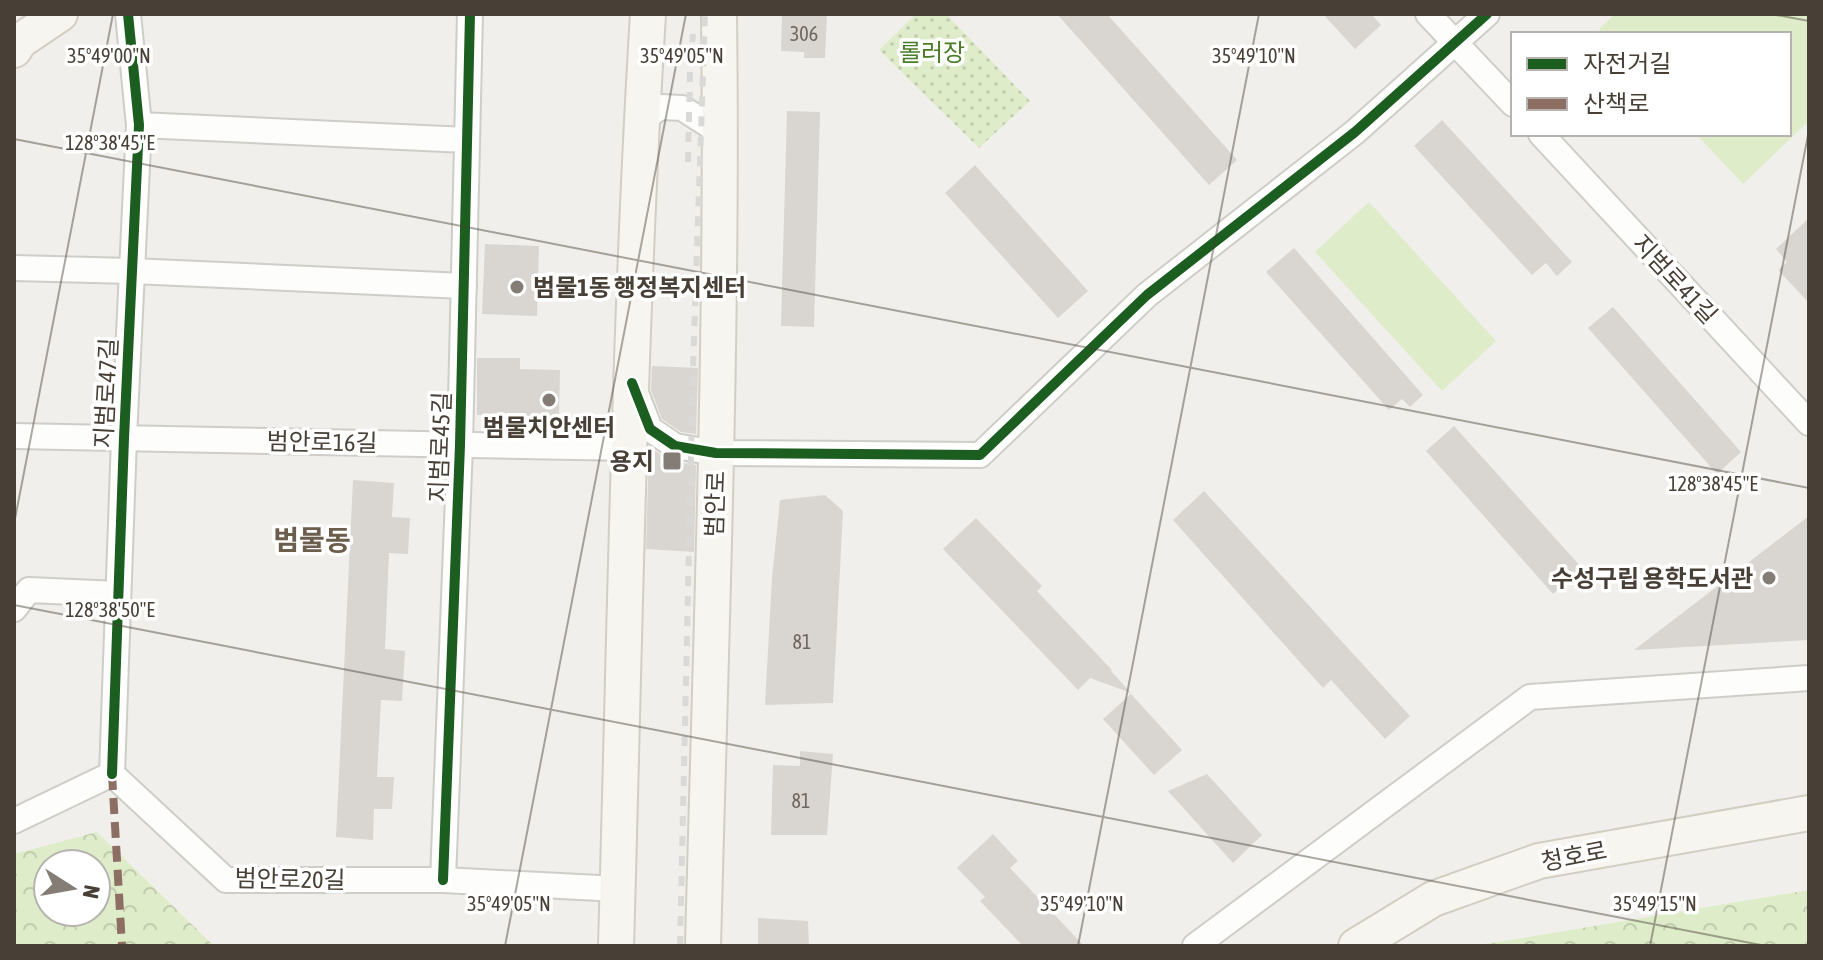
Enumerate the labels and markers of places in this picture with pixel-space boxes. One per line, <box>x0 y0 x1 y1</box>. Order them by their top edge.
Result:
place label: 범물1동 행정복지센터 <box>533 274 746 301</box>
marker: 범물1동 행정복지센터 <box>508 278 526 296</box>
marker: 범물치안센터 <box>540 391 558 409</box>
place label: 범물치안센터 <box>483 414 615 441</box>
place label: 용지 <box>610 448 654 475</box>
marker: 용지 <box>661 450 683 472</box>
place label: 수성구립 용학도서관 <box>1551 565 1753 592</box>
marker: 수성구립 용학도서관 <box>1760 569 1778 587</box>

